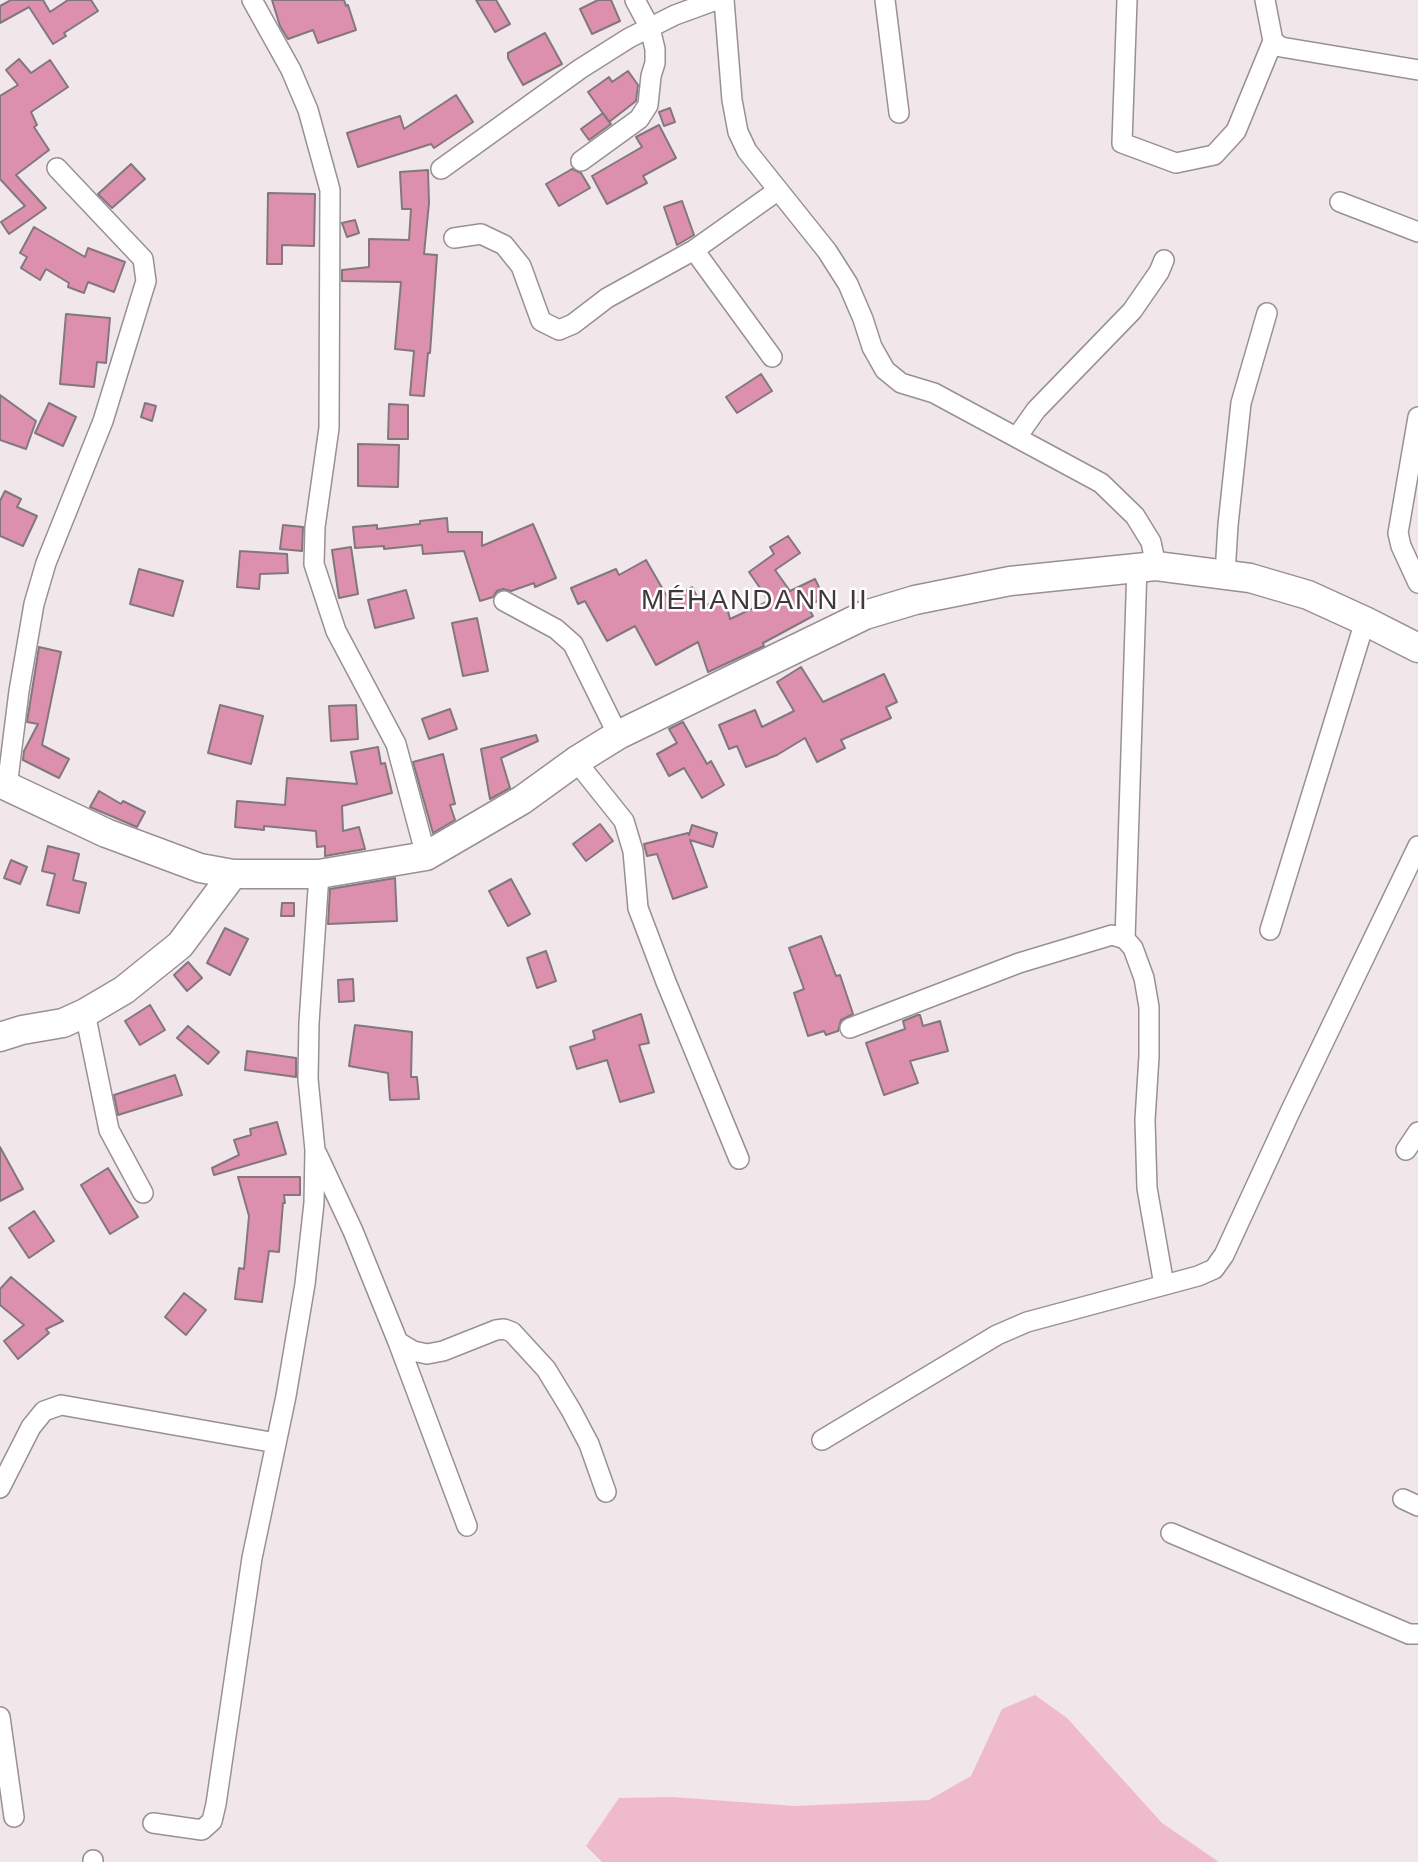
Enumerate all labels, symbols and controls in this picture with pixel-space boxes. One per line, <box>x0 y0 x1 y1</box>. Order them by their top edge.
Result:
district label: MÉHANDANN II <box>643 584 867 618</box>

